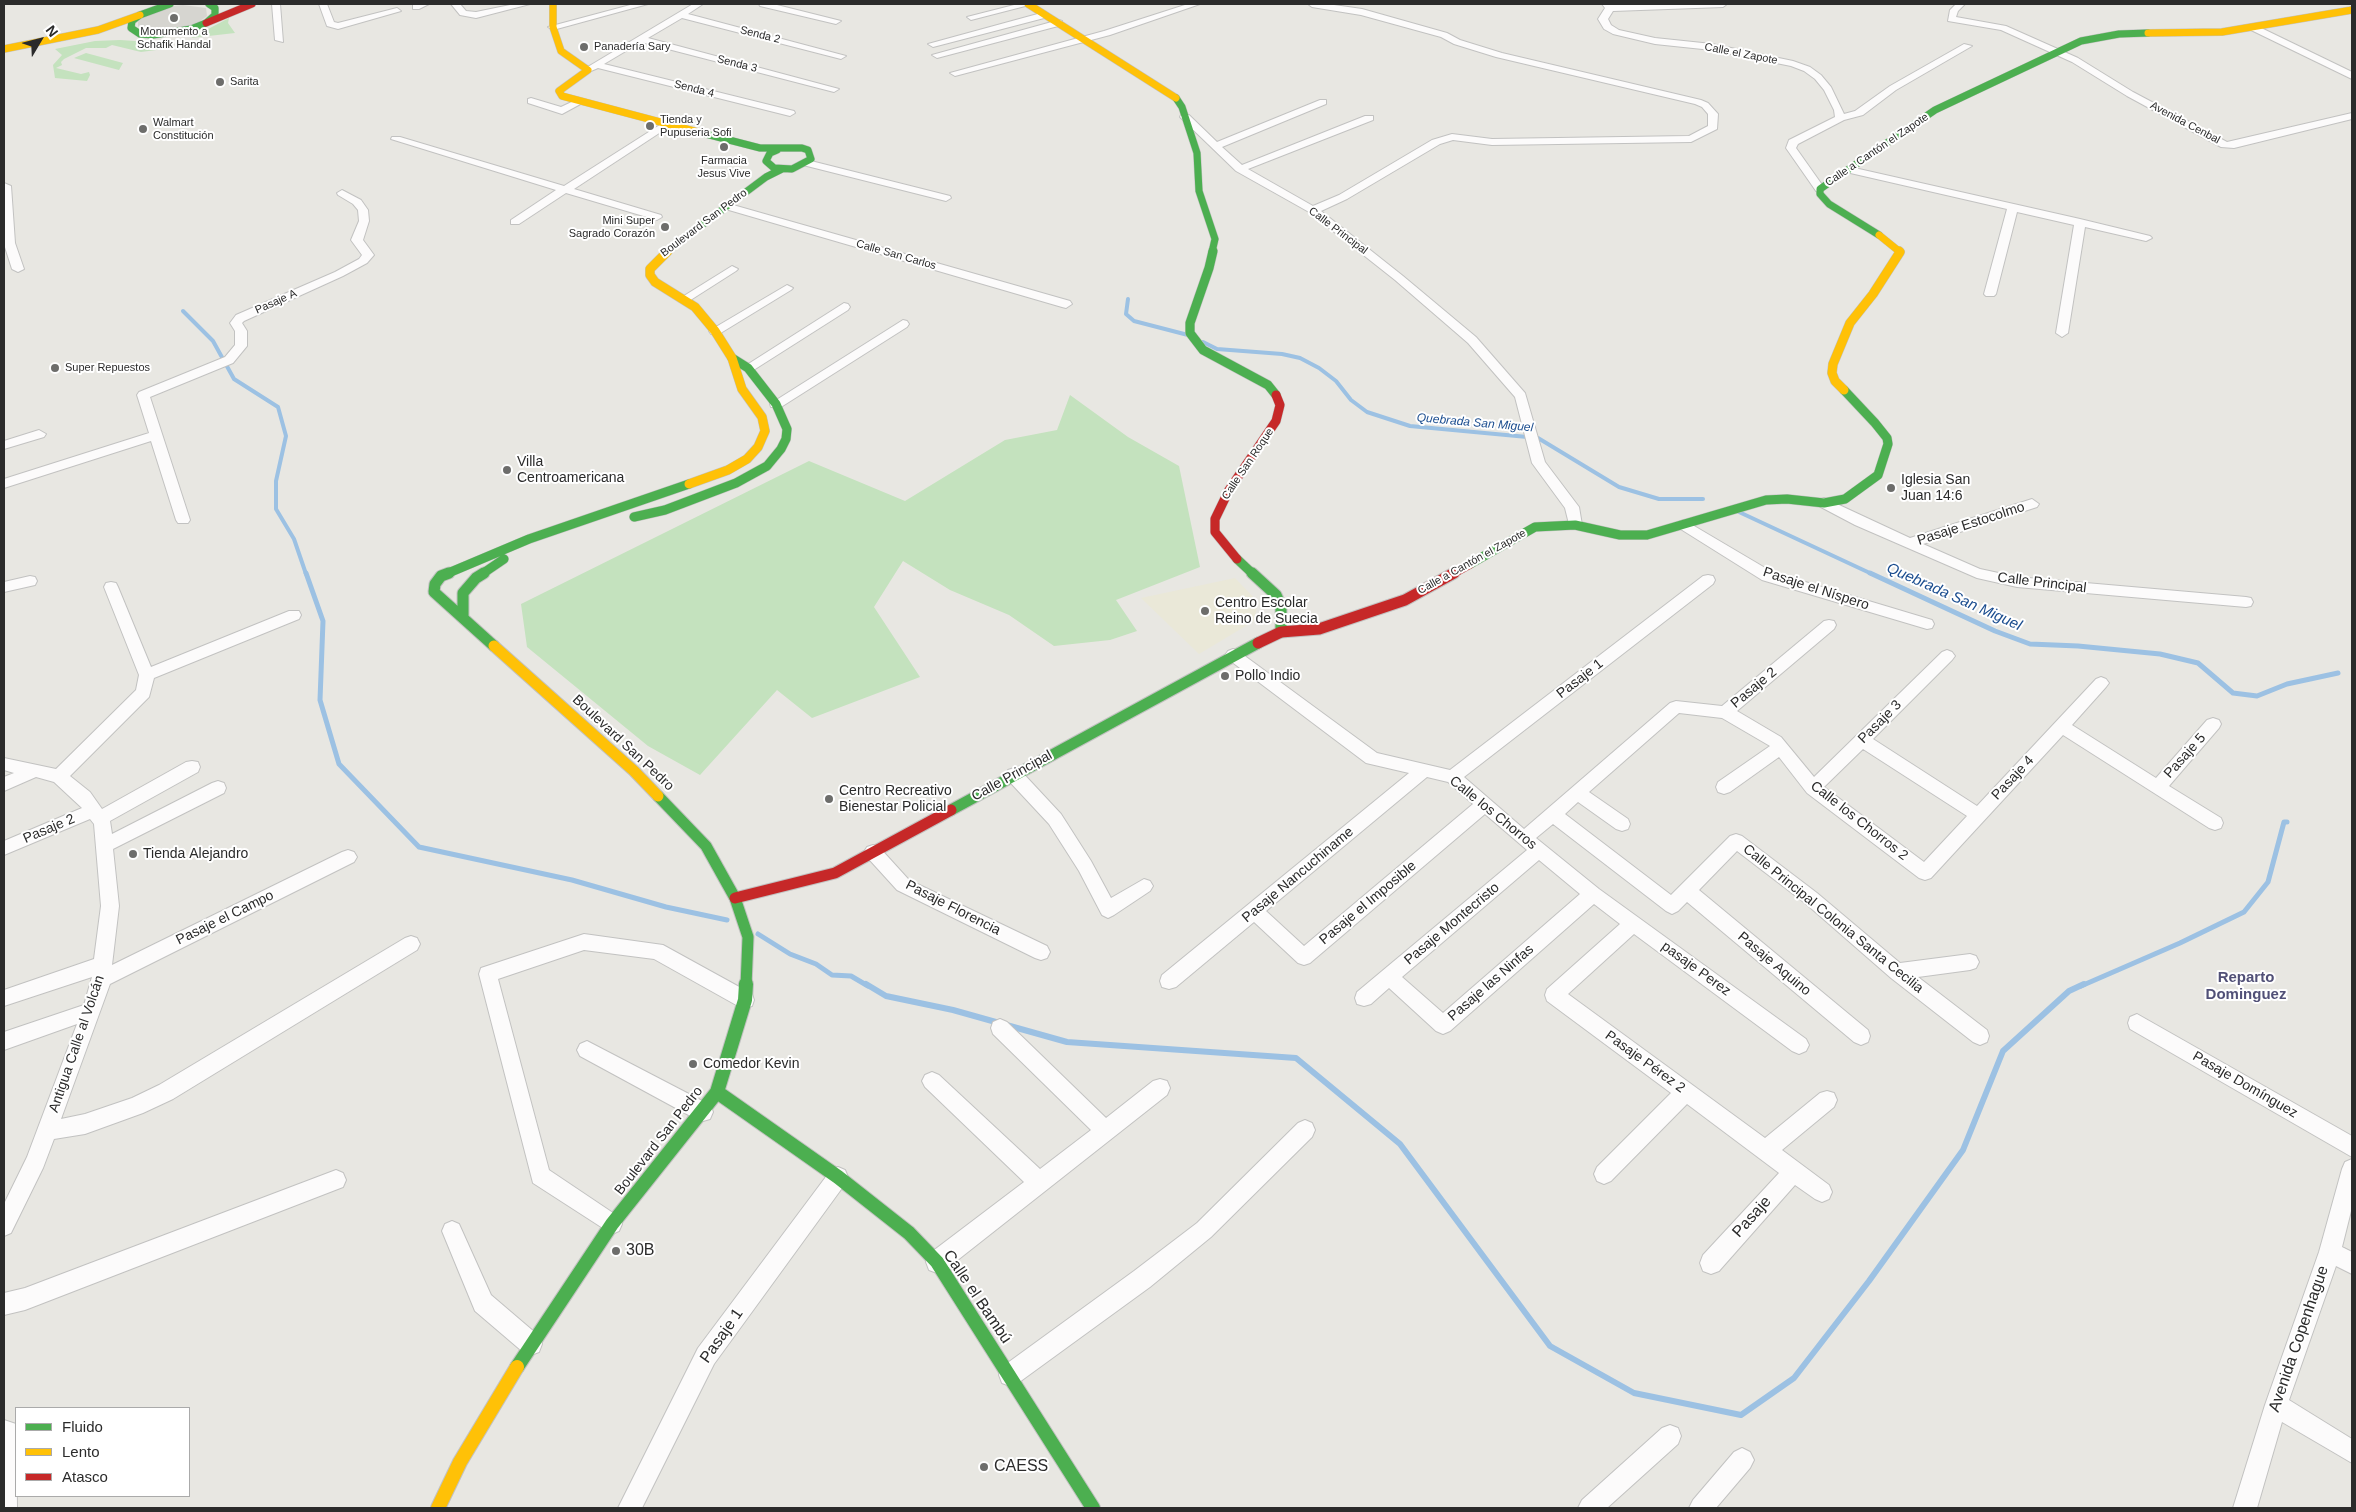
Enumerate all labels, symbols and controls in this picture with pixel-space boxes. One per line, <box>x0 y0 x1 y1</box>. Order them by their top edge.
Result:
marker: Monumento a Schafik Handal <box>168 12 180 24</box>
north arrow <box>15 15 65 65</box>
text: N <box>43 22 61 40</box>
street label: Senda 2 <box>739 24 781 46</box>
place label: Monumento a Schafik Handal <box>137 25 211 51</box>
place label: Panadería Sary <box>594 40 670 54</box>
street label: Calle el Zapote <box>1703 40 1779 68</box>
marker: Panadería Sary <box>578 41 590 53</box>
street label: Senda 3 <box>716 53 758 75</box>
place label: Sarita <box>230 75 259 89</box>
marker: Sarita <box>214 76 226 88</box>
street label: Senda 4 <box>673 78 715 100</box>
street label: Avenida Cenbal <box>2148 99 2222 147</box>
street label: Calle a Cantón el Zapote <box>1823 111 1931 189</box>
place label: Tienda y Pupuseria Sofi <box>660 113 732 139</box>
place label: Walmart Constitución <box>153 116 214 142</box>
marker: Tienda y Pupuseria Sofi <box>644 120 656 132</box>
marker: Walmart Constitución <box>137 123 149 135</box>
marker: Farmacia Jesus Vive <box>718 141 730 153</box>
place label: Farmacia Jesus Vive <box>698 154 750 180</box>
street label: Boulevard San Pedro <box>658 186 750 260</box>
street label: Calle Principal <box>1306 205 1370 257</box>
place label: Mini Super Sagrado Corazón <box>569 214 655 240</box>
marker: Mini Super Sagrado Corazón <box>659 221 671 233</box>
street label: Calle San Carlos <box>855 237 937 273</box>
street label: Pasaje A <box>253 287 299 317</box>
place label: Super Repuestos <box>65 361 150 375</box>
marker: Super Repuestos <box>49 362 61 374</box>
water label: Quebrada San Miguel <box>1416 411 1534 435</box>
street label: Calle San Roque <box>1219 426 1277 502</box>
place label: Villa Centroamericana <box>517 454 624 487</box>
marker: Villa Centroamericana <box>501 464 513 476</box>
place label: Iglesia San Juan 14:6 <box>1901 472 1970 504</box>
marker: Iglesia San Juan 14:6 <box>1885 482 1897 494</box>
street label: Pasaje Estocolmo <box>1915 499 2027 549</box>
street label: Calle a Cantón el Zapote <box>1416 527 1528 597</box>
water label: Quebrada San Miguel <box>1884 559 2024 635</box>
street label: Pasaje el Níspero <box>1761 564 1871 614</box>
street label: Calle Principal <box>1997 569 2087 597</box>
place label: Centro Escolar Reino de Suecia <box>1215 595 1318 628</box>
marker: Centro Escolar Reino de Suecia <box>1199 605 1211 617</box>
street label: Pasaje 1 <box>1553 656 1607 702</box>
street label: Pasaje 2 <box>1728 664 1780 712</box>
place label: Pollo Indio <box>1235 668 1300 684</box>
marker: Pollo Indio <box>1219 670 1231 682</box>
street label: Boulevard San Pedro <box>569 691 677 795</box>
street label: Pasaje 3 <box>1855 697 1905 747</box>
street label: Pasaje 5 <box>2161 730 2209 782</box>
street label: Calle Principal <box>969 747 1055 805</box>
street label: Pasaje 4 <box>1988 752 2038 804</box>
street label: Calle los Chorros <box>1446 773 1540 853</box>
street label: Calle los Chorros 2 <box>1807 778 1911 864</box>
place label: Centro Recreativo Bienestar Policial <box>839 783 952 816</box>
marker: Centro Recreativo Bienestar Policial <box>823 793 835 805</box>
street label: Pasaje 2 <box>21 811 77 847</box>
street label: Pasaje Nancuchiname <box>1239 824 1357 926</box>
street label: Calle Principal Colonia Santa Cecilia <box>1739 841 1927 997</box>
place label: Tienda Alejandro <box>143 846 248 862</box>
marker: Tienda Alejandro <box>127 848 139 860</box>
street label: Pasaje el Imposible <box>1316 858 1420 948</box>
street label: Pasaje Florencia <box>903 877 1003 939</box>
street label: Pasaje Montecristo <box>1401 879 1503 969</box>
street label: Pasaje el Campo <box>173 887 277 949</box>
street label: Pasaje Aquino <box>1734 929 1814 999</box>
street label: pasaje Perez <box>1658 938 1734 1000</box>
street label: Pasaje las Ninfas <box>1445 941 1537 1025</box>
district label: Reparto Dominguez <box>2206 969 2286 1004</box>
street label: Antigua Calle al Volcán <box>46 973 108 1115</box>
street label: Pasaje Pérez 2 <box>1602 1027 1688 1097</box>
street label: Pasaje Domínguez <box>2190 1048 2300 1122</box>
place label: Comedor Kevin <box>703 1056 799 1072</box>
marker: Comedor Kevin <box>687 1058 699 1070</box>
street label: Boulevard San Pedro <box>611 1083 707 1199</box>
street label: Pasaje <box>1728 1192 1776 1242</box>
place label: 30B <box>626 1241 654 1261</box>
marker: 30B <box>610 1245 622 1257</box>
street label: Calle el Bambú <box>939 1247 1015 1347</box>
street label: Avenida Copenhague <box>2265 1263 2333 1415</box>
street label: Pasaje 1 <box>696 1305 748 1367</box>
legend <box>15 1407 190 1497</box>
text: Fluido <box>62 1418 103 1435</box>
text: Lento <box>62 1443 100 1460</box>
place label: CAESS <box>994 1457 1048 1477</box>
marker: CAESS <box>978 1461 990 1473</box>
text: Atasco <box>62 1468 108 1485</box>

